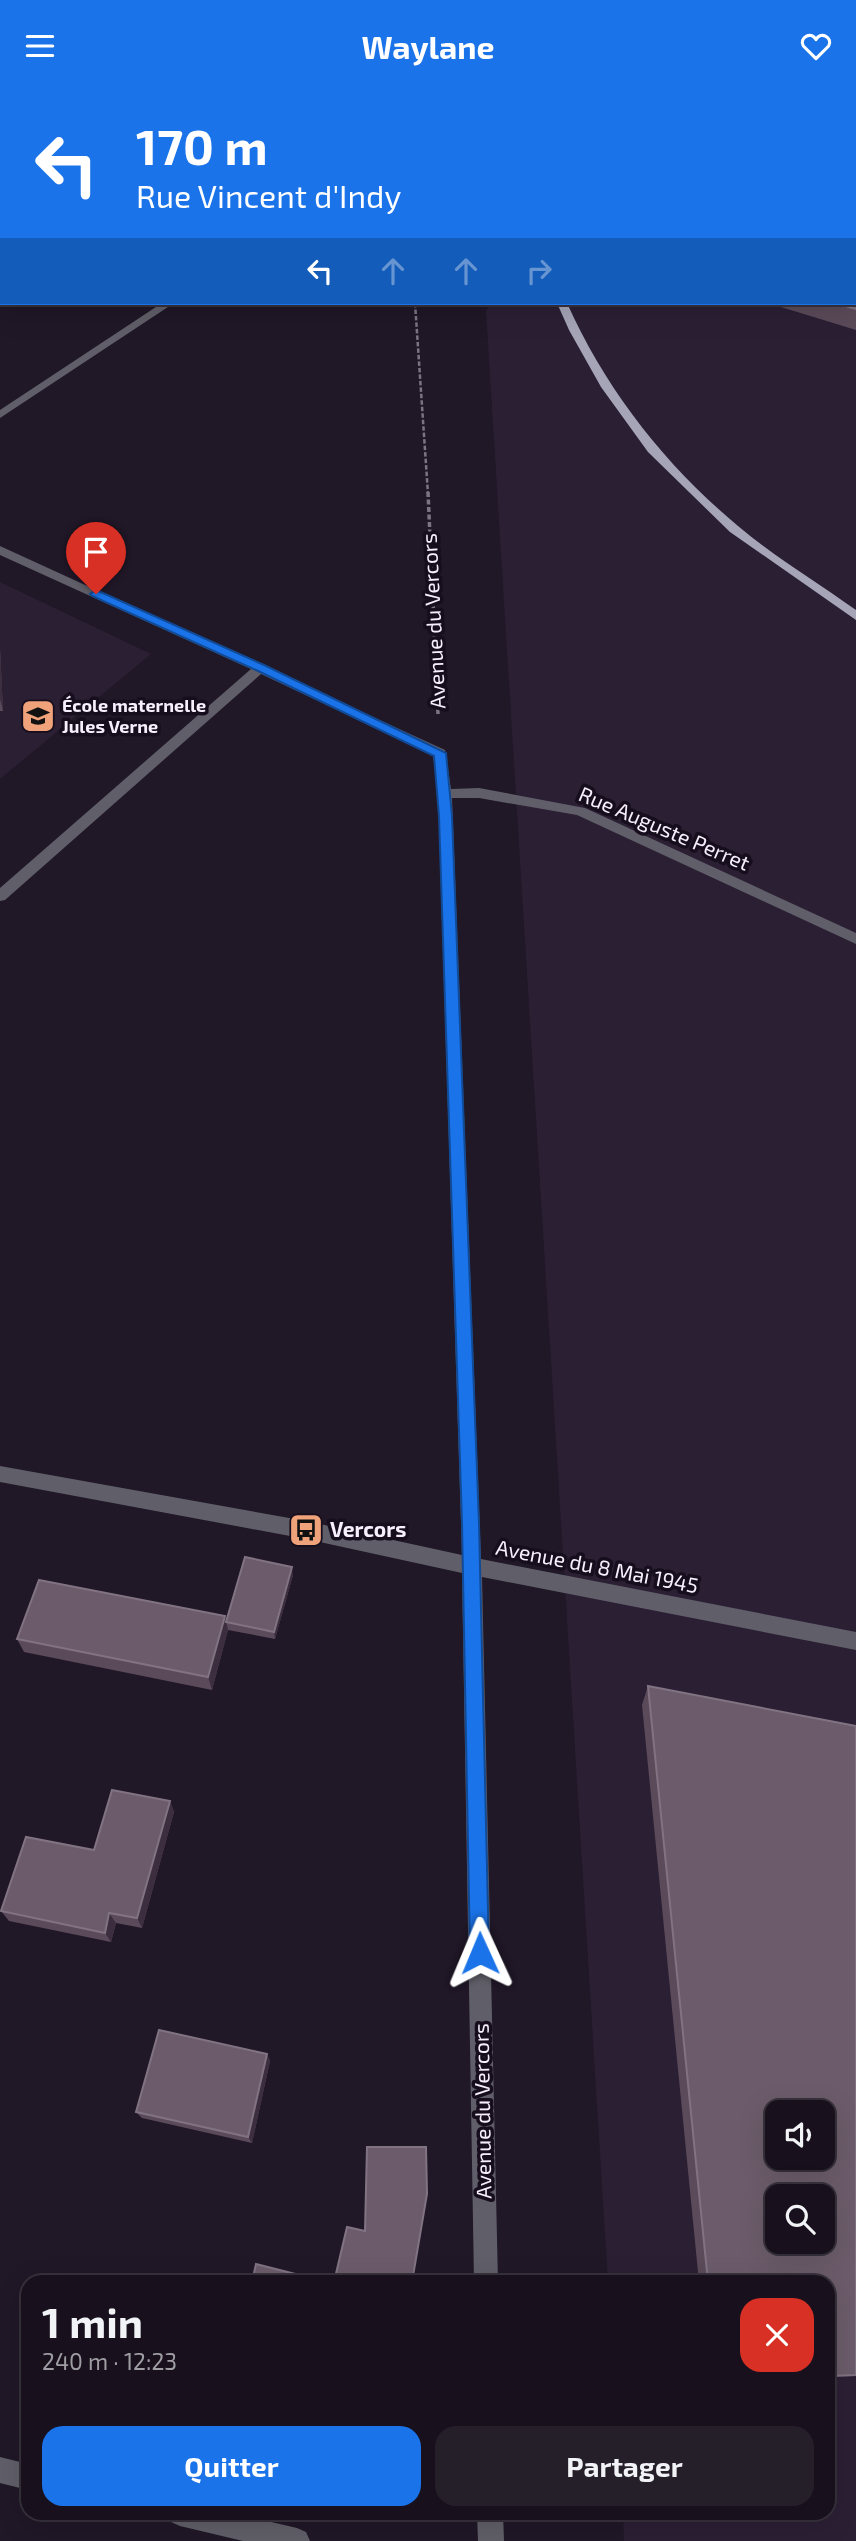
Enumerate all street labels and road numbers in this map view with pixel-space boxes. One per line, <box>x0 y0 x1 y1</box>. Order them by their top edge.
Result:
street label: Avenue du Vercors <box>415 533 450 710</box>
street label: Rue Auguste Perret <box>575 780 754 875</box>
street label: Avenue du 8 Mai 1945 <box>494 1534 701 1597</box>
street label: Avenue du Vercors <box>467 2023 496 2199</box>

